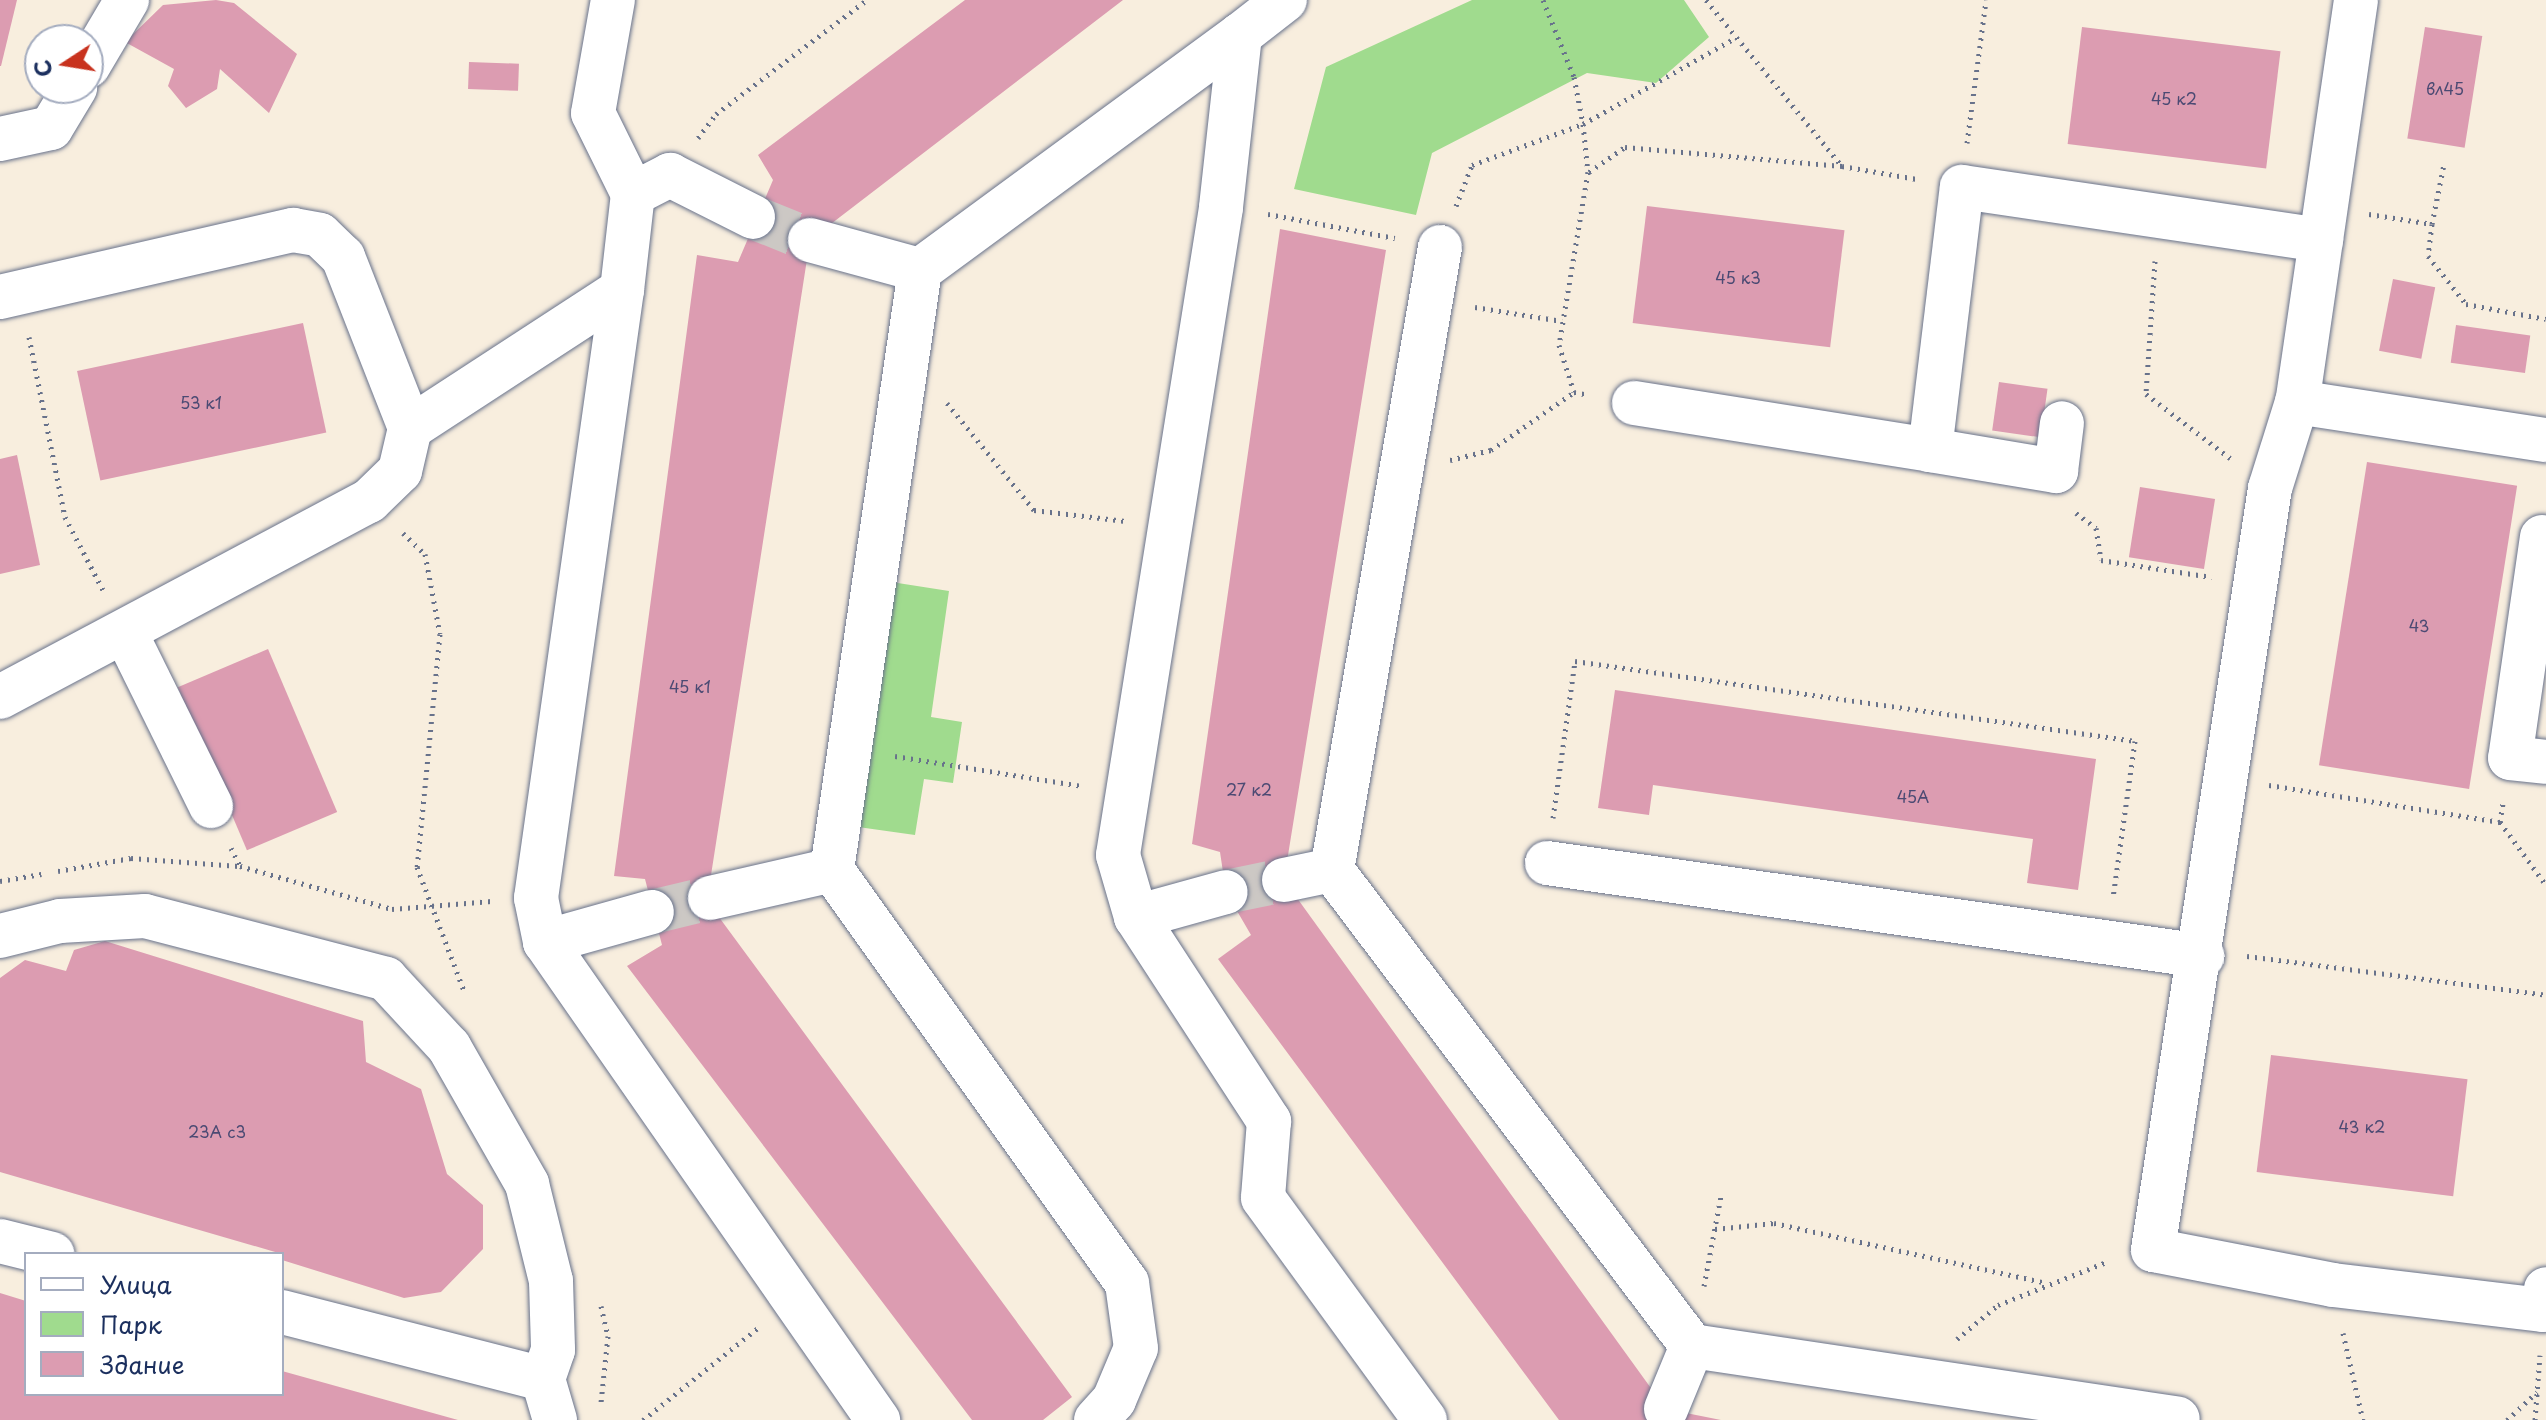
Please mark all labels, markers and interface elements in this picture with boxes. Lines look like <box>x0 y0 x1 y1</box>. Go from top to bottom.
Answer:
north arrow <box>24 24 104 104</box>
text: С <box>24 57 60 80</box>
house number: вл45 <box>2426 78 2464 98</box>
house number: 45 к2 <box>2151 88 2197 108</box>
house number: 45 к3 <box>1715 267 1761 287</box>
house number: 53 к1 <box>180 392 222 412</box>
house number: 43 <box>2409 615 2429 635</box>
house number: 45 к1 <box>669 676 711 696</box>
house number: 27 к2 <box>1226 779 1272 799</box>
house number: 45А <box>1897 786 1929 806</box>
house number: 43 к2 <box>2339 1116 2385 1136</box>
house number: 23А с3 <box>188 1121 246 1141</box>
legend <box>24 1252 284 1396</box>
text: Улица <box>100 1266 172 1302</box>
text: Парк <box>100 1306 162 1342</box>
text: Здание <box>100 1346 185 1382</box>

